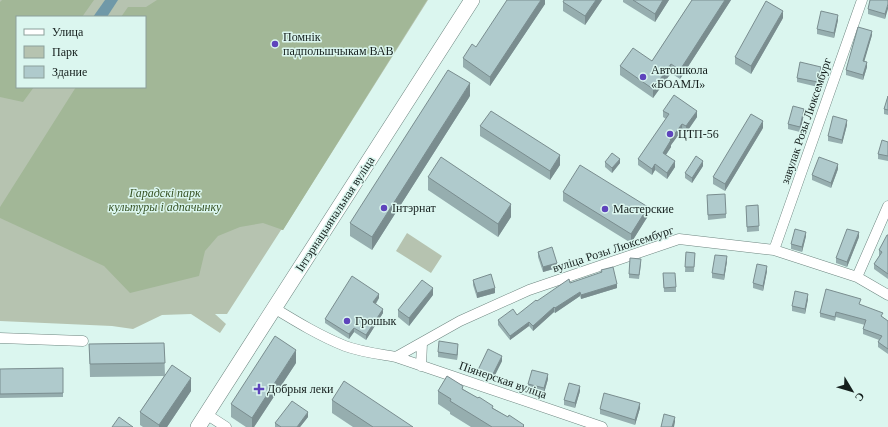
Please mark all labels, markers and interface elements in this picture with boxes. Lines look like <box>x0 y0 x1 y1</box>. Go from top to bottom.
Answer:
legend <box>16 16 146 88</box>
text: Улица <box>52 25 84 39</box>
place label: Помнік падпольшчыкам ВАВ <box>283 30 393 58</box>
marker: Помнік падпольшчыкам ВАВ <box>270 39 280 49</box>
text: Парк <box>52 45 78 59</box>
street label: завулак Розы Люксембург <box>778 56 834 186</box>
place label: Автошкола «БОАМЛ» <box>651 63 708 91</box>
text: Здание <box>52 65 87 79</box>
marker: Автошкола «БОАМЛ» <box>638 72 648 82</box>
place label: ЦТП-56 <box>678 127 719 141</box>
marker: ЦТП-56 <box>665 129 675 139</box>
street label: Інтэрнацыянальная вуліца <box>293 153 378 274</box>
park label: Гарадскі парк культуры і адпачынку <box>109 186 222 214</box>
place label: Інтэрнат <box>392 201 437 215</box>
place label: Мастерские <box>613 202 674 216</box>
marker: Інтэрнат <box>379 203 389 213</box>
marker: Мастерские <box>600 204 610 214</box>
street label: вуліца Розы Люксембург <box>551 223 675 275</box>
place label: Грошык <box>355 314 396 328</box>
marker: Грошык <box>342 316 352 326</box>
street label: Піянерская вуліца <box>457 358 549 402</box>
north arrow <box>832 371 872 411</box>
place label: Добрыя леки <box>267 382 334 396</box>
marker: Добрыя леки <box>254 384 264 394</box>
text: С <box>853 390 867 404</box>

